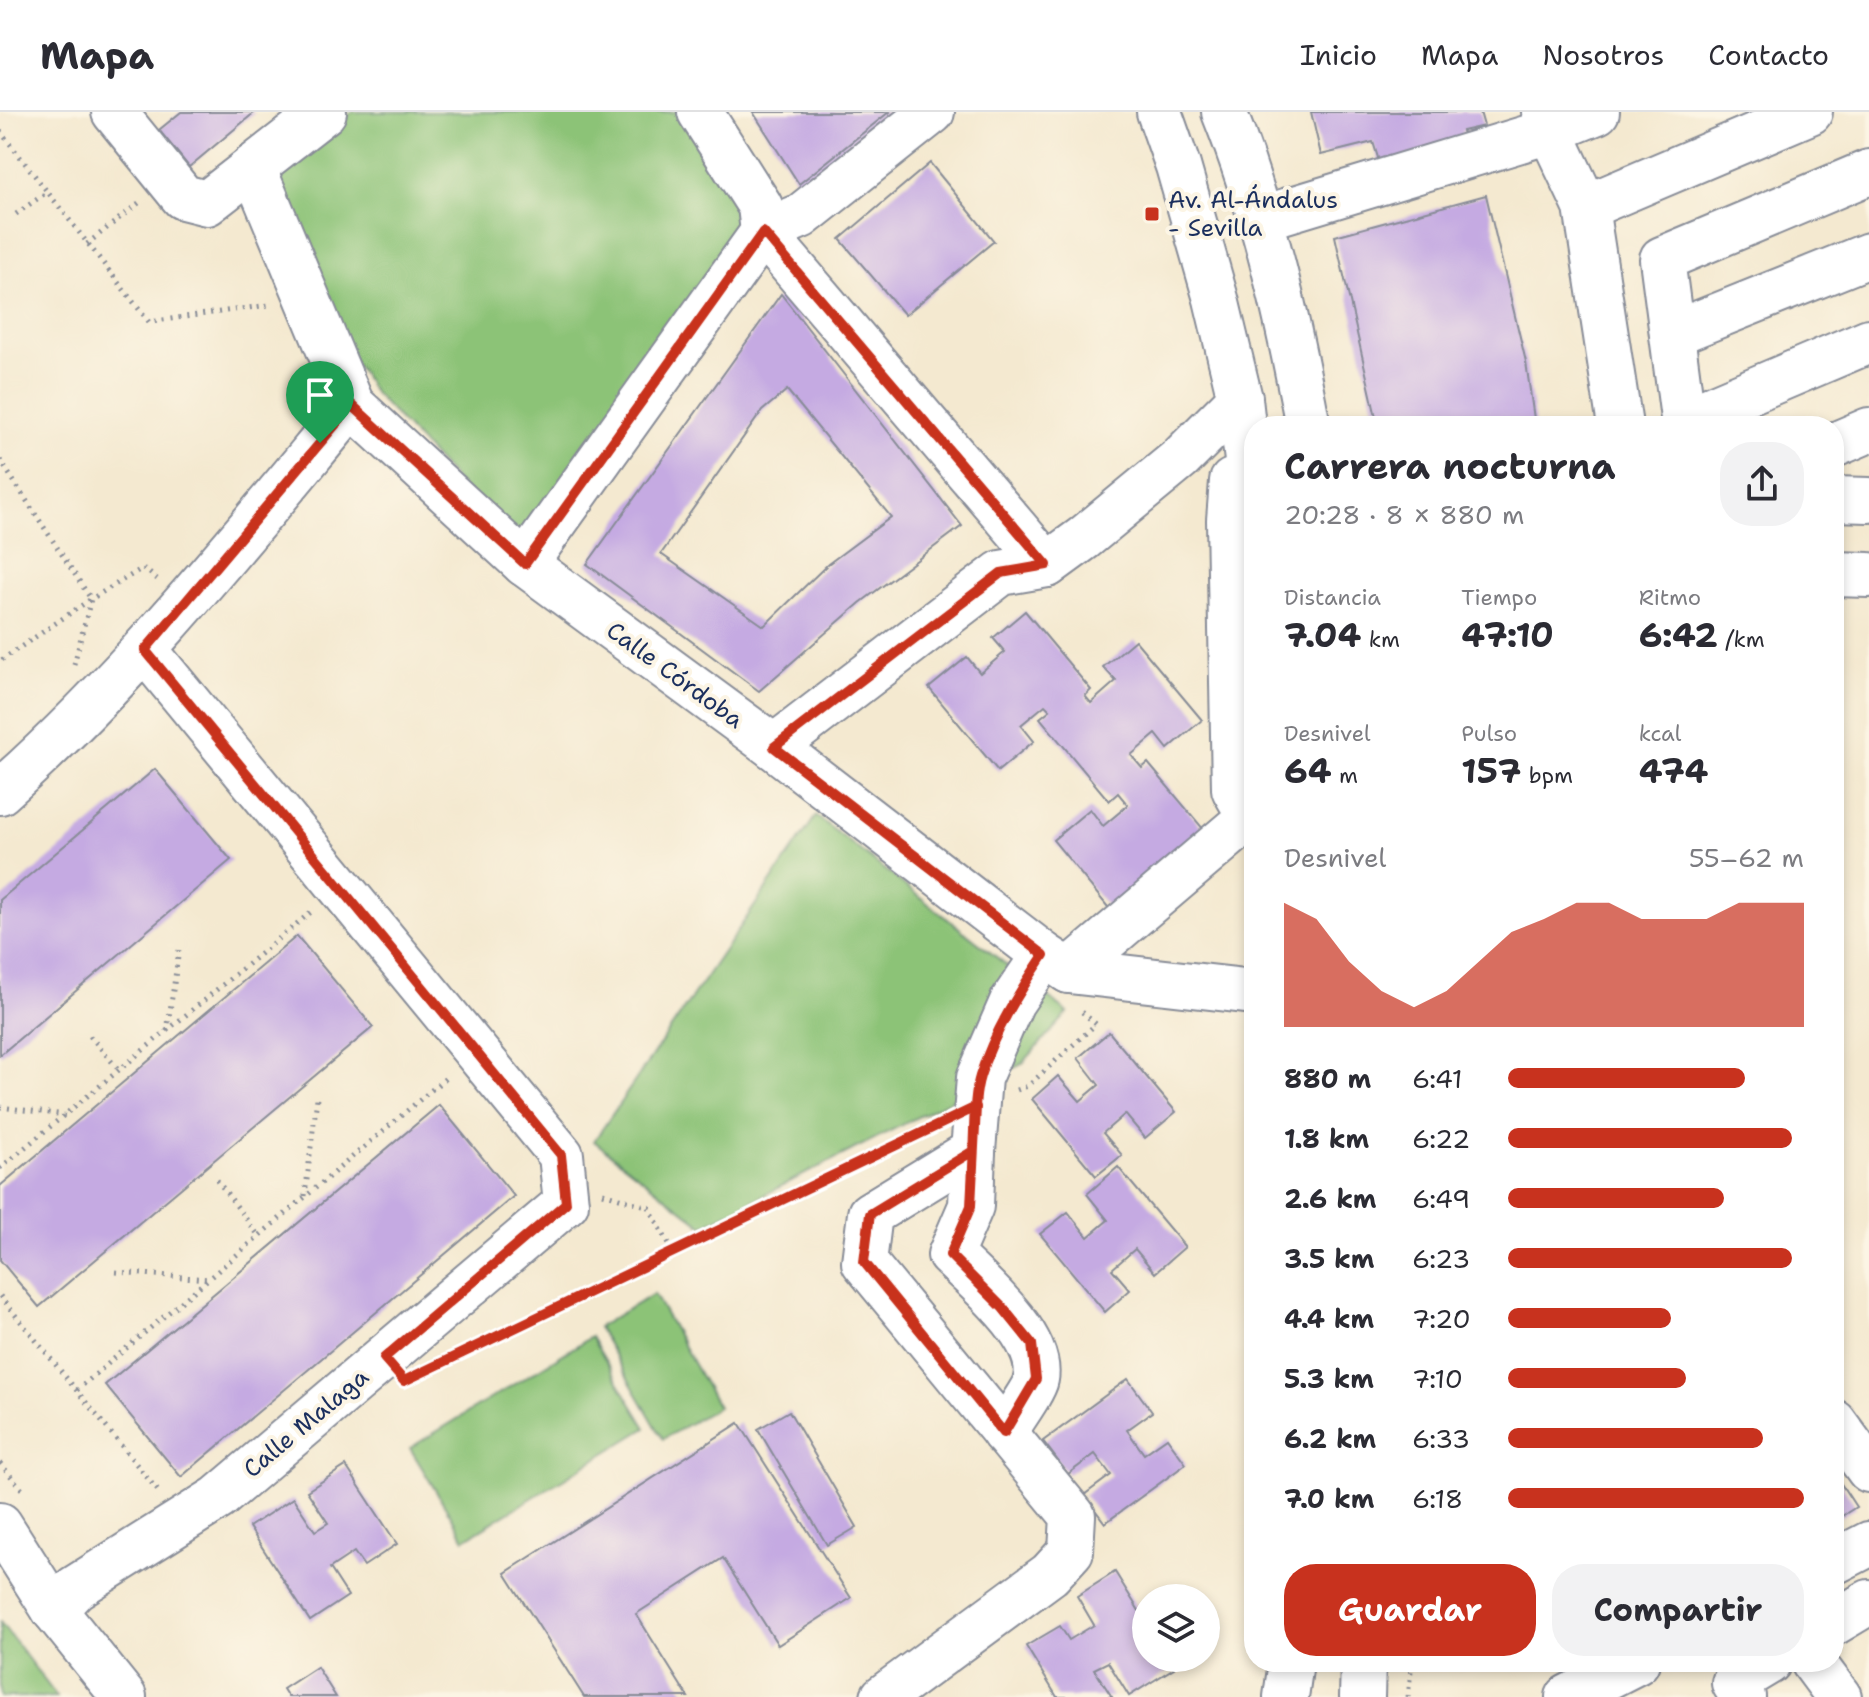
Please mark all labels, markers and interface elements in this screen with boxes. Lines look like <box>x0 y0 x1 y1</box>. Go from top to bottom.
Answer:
text: Mapa <box>40 30 154 81</box>
text: Inicio <box>1300 36 1377 74</box>
text: Mapa <box>1421 36 1498 74</box>
text: Nosotros <box>1542 36 1664 74</box>
text: Contacto <box>1708 36 1829 74</box>
place label: Av. Al-Ándalus - Sevilla <box>1168 184 1338 244</box>
marker: Av. Al-Ándalus - Sevilla <box>1143 205 1161 223</box>
pin <box>286 361 354 443</box>
icon: arrive <box>298 373 342 417</box>
text: Carrera nocturna <box>1284 442 1616 491</box>
button: share <box>1720 442 1804 526</box>
text: 20:28 · 8 × 880 m <box>1284 497 1524 532</box>
text: Distancia <box>1284 583 1381 612</box>
text: Tiempo <box>1461 583 1537 612</box>
text: Ritmo <box>1639 583 1701 612</box>
text: 7.04 <box>1284 612 1361 658</box>
text: 47:10 <box>1461 612 1554 658</box>
text: 6:42 <box>1639 612 1718 658</box>
street label: Calle Córdoba <box>600 614 750 736</box>
text: km <box>1361 625 1400 654</box>
text: /km <box>1718 625 1765 654</box>
text: Desnivel <box>1284 719 1371 748</box>
text: Pulso <box>1461 719 1517 748</box>
text: kcal <box>1639 719 1681 748</box>
text: 64 <box>1284 748 1331 794</box>
text: 157 <box>1461 748 1521 794</box>
text: 474 <box>1639 748 1708 794</box>
text: m <box>1331 761 1358 790</box>
text: bpm <box>1521 761 1573 790</box>
text: Desnivel <box>1284 840 1386 875</box>
text: 55–62 m <box>1689 840 1804 875</box>
text: 880 m <box>1284 1061 1371 1096</box>
text: 6:41 <box>1412 1061 1463 1096</box>
text: 1.8 km <box>1284 1121 1369 1156</box>
text: 6:22 <box>1412 1121 1470 1156</box>
text: 2.6 km <box>1284 1181 1377 1216</box>
text: 6:49 <box>1412 1181 1470 1216</box>
text: 3.5 km <box>1284 1241 1375 1276</box>
text: 6:23 <box>1412 1241 1470 1276</box>
text: 4.4 km <box>1284 1301 1374 1336</box>
text: 7:20 <box>1412 1301 1471 1336</box>
street label: Calle Malaga <box>237 1361 375 1485</box>
text: 5.3 km <box>1284 1361 1374 1396</box>
text: 7:10 <box>1412 1361 1463 1396</box>
text: 6.2 km <box>1284 1421 1376 1456</box>
text: 6:33 <box>1412 1421 1470 1456</box>
text: 7.0 km <box>1284 1481 1374 1516</box>
text: 6:18 <box>1412 1481 1463 1516</box>
button: Guardar <box>1284 1564 1536 1656</box>
button: Compartir <box>1552 1564 1804 1656</box>
map controls <box>1132 1584 1220 1672</box>
button: layers <box>1132 1584 1220 1672</box>

